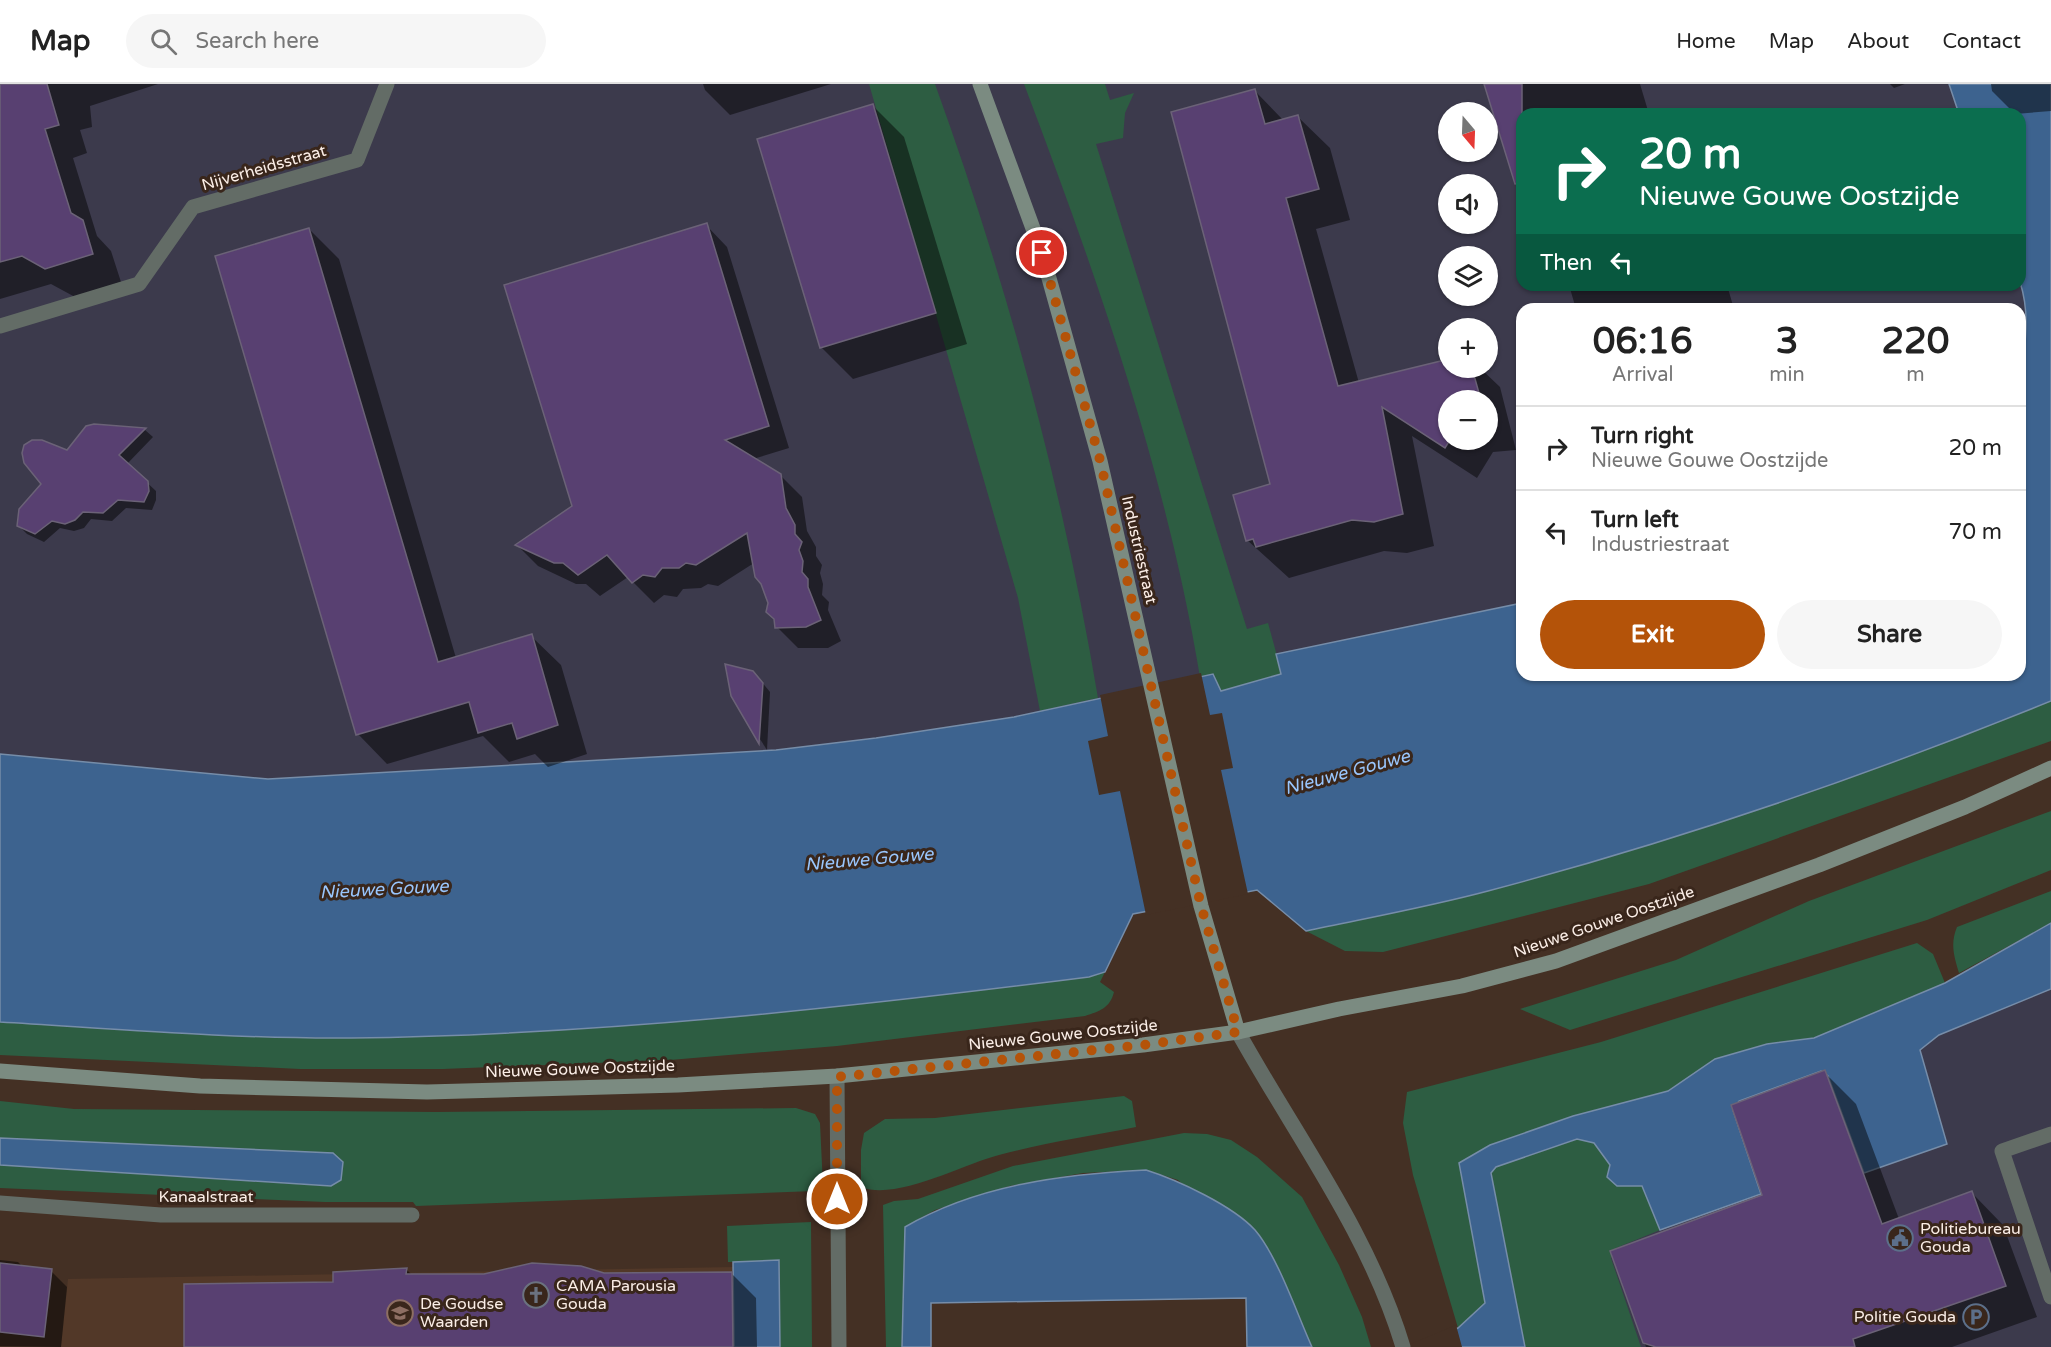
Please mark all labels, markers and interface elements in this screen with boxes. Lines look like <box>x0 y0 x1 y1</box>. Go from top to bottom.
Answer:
search box <box>126 14 546 68</box>
text: Map <box>30 24 90 58</box>
icon: search <box>147 25 180 58</box>
text: Search here <box>195 28 319 54</box>
text: Home <box>1676 29 1736 54</box>
text: Map <box>1769 29 1814 54</box>
text: About <box>1847 29 1909 54</box>
text: Contact <box>1942 29 2021 54</box>
north arrow <box>1438 102 1498 162</box>
map controls <box>1438 102 1498 450</box>
text: 20 m <box>1639 129 1741 180</box>
icon: right <box>1540 132 1618 210</box>
street label: Nijverheidsstraat <box>199 141 329 195</box>
button: sound <box>1438 174 1498 234</box>
text: Nieuwe Gouwe Oostzijde <box>1639 180 1960 213</box>
pin <box>1016 227 1067 278</box>
icon: arrive <box>1025 236 1058 269</box>
button: layers <box>1438 246 1498 306</box>
icon: left <box>1605 246 1638 279</box>
text: Then <box>1540 250 1593 276</box>
button: + <box>1438 318 1498 378</box>
text: 06:16 <box>1593 320 1693 363</box>
text: 3 <box>1776 320 1798 363</box>
text: 220 <box>1881 320 1949 363</box>
text: Arrival <box>1612 363 1674 387</box>
text: min <box>1769 363 1805 387</box>
text: m <box>1906 363 1925 387</box>
button: − <box>1438 390 1498 450</box>
text: Turn right <box>1591 423 1693 449</box>
icon: right <box>1540 432 1573 465</box>
text: 20 m <box>1948 435 2002 461</box>
text: Nieuwe Gouwe Oostzijde <box>1591 449 1828 473</box>
street label: Industriestraat <box>1117 494 1161 606</box>
text: Turn left <box>1591 507 1679 533</box>
icon: left <box>1540 516 1573 549</box>
text: 70 m <box>1948 519 2002 545</box>
text: Industriestraat <box>1591 533 1729 557</box>
button: Exit <box>1540 600 1765 669</box>
button: Share <box>1777 600 2002 669</box>
water label: Nieuwe Gouwe <box>1282 745 1413 799</box>
water label: Nieuwe Gouwe <box>804 842 935 876</box>
water label: Nieuwe Gouwe <box>319 875 450 903</box>
street label: Nieuwe Gouwe Oostzijde <box>1511 882 1697 962</box>
street label: Nieuwe Gouwe Oostzijde <box>968 1015 1158 1055</box>
street label: Nieuwe Gouwe Oostzijde <box>485 1056 675 1082</box>
position arrow <box>805 1167 869 1231</box>
street label: Kanaalstraat <box>158 1187 254 1207</box>
place label: Politiebureau Gouda <box>1920 1219 2021 1257</box>
public building icon: Politiebureau Gouda <box>1885 1223 1915 1253</box>
place label: CAMA Parousia Gouda <box>556 1276 676 1314</box>
church icon: CAMA Parousia Gouda <box>521 1280 551 1310</box>
place label: De Goudse Waarden <box>420 1294 503 1332</box>
school or university icon: De Goudse Waarden <box>385 1298 415 1328</box>
parking icon: Politie Gouda <box>1961 1302 1991 1332</box>
place label: Politie Gouda <box>1854 1307 1956 1327</box>

